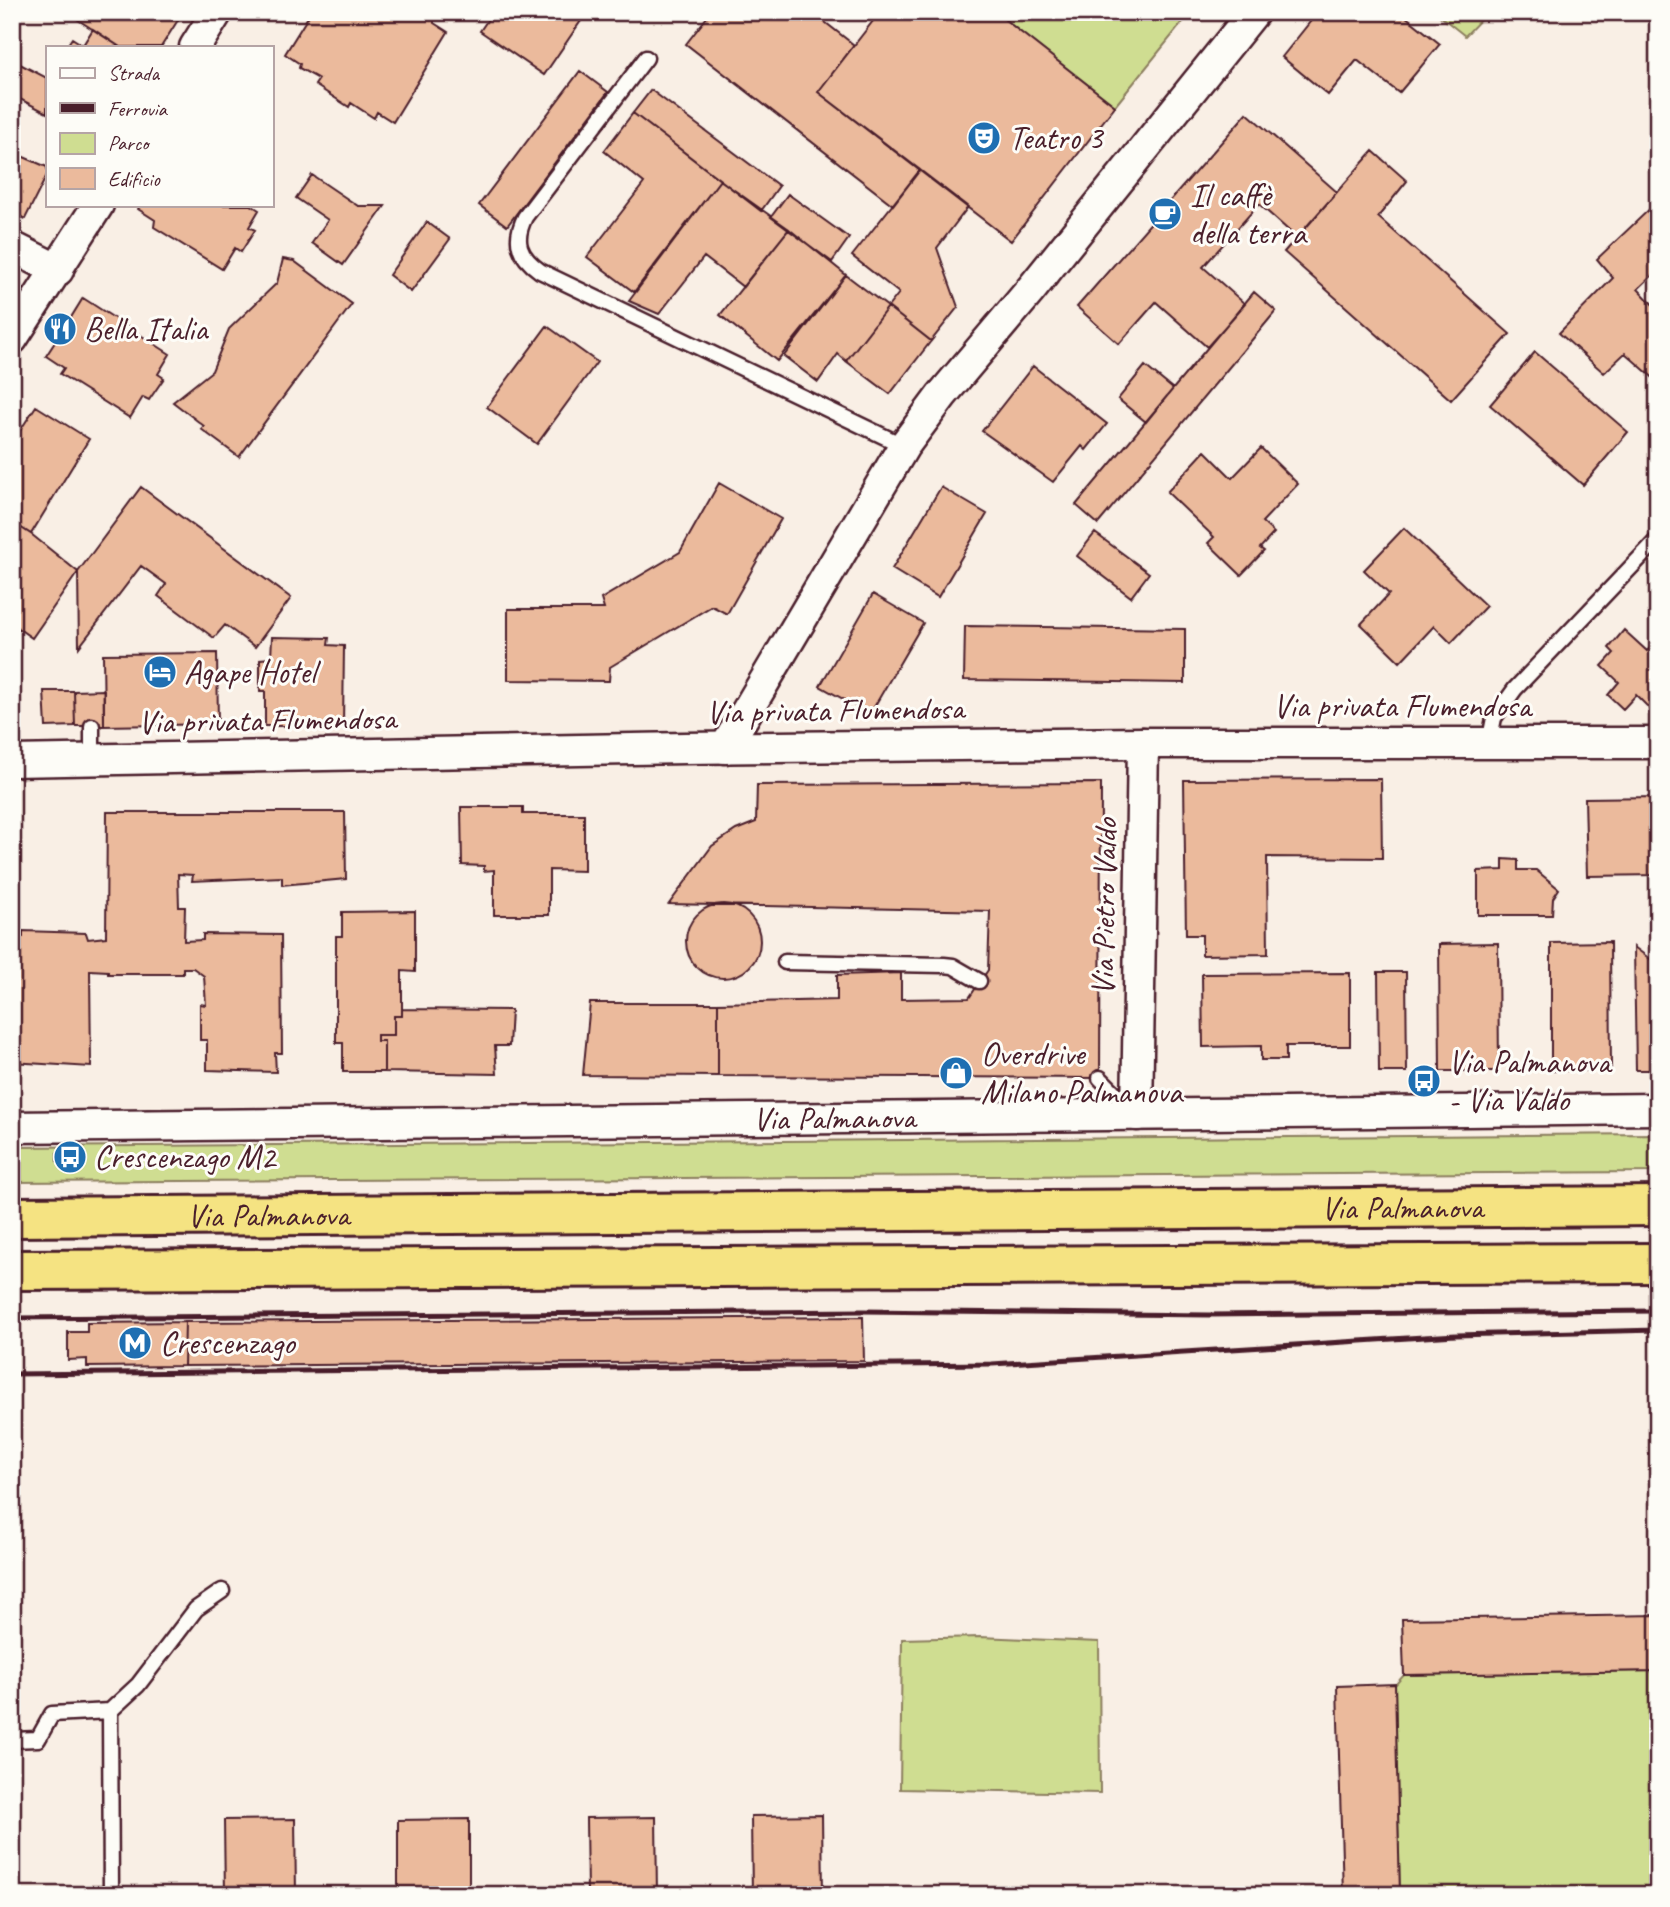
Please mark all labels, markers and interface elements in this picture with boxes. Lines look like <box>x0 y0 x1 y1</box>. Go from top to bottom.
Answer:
legend <box>46 46 273 206</box>
text: Strada <box>108 60 161 86</box>
text: Ferrovia <box>108 96 168 122</box>
place label: Teatro 3 <box>1009 117 1105 159</box>
theatre icon: Teatro 3 <box>965 119 1003 157</box>
text: Parco <box>108 130 151 156</box>
text: Edificio <box>108 166 161 192</box>
place label: Il caffè della terra <box>1190 174 1308 254</box>
cafe icon: Il caffè della terra <box>1146 195 1184 233</box>
place label: Bella Italia <box>84 308 209 350</box>
restaurant icon: Bella Italia <box>41 310 79 348</box>
place label: Agape Hotel <box>184 651 321 693</box>
hotel icon: Agape Hotel <box>141 653 179 691</box>
street label: Via privata Flumendosa <box>1273 685 1533 727</box>
street label: Via privata Flumendosa <box>706 687 967 733</box>
street label: Via privata Flumendosa <box>138 697 399 743</box>
street label: Via Pietro Valdo <box>1081 816 1127 996</box>
place label: Overdrive Milano Palmanova <box>981 1033 1185 1113</box>
place label: Via Palmanova - Via Valdo <box>1448 1041 1613 1121</box>
shop icon: Overdrive Milano Palmanova <box>937 1054 975 1092</box>
bus stop icon: Via Palmanova - Via Valdo <box>1405 1062 1443 1100</box>
street label: Via Palmanova <box>753 1096 918 1140</box>
place label: Crescenzago M2 <box>94 1136 278 1178</box>
bus stop icon: Crescenzago M2 <box>51 1138 89 1176</box>
street label: Via Palmanova <box>1321 1186 1486 1229</box>
street label: Via Palmanova <box>187 1194 352 1237</box>
place label: Crescenzago <box>160 1322 297 1364</box>
metro station icon: Crescenzago <box>116 1324 154 1362</box>

